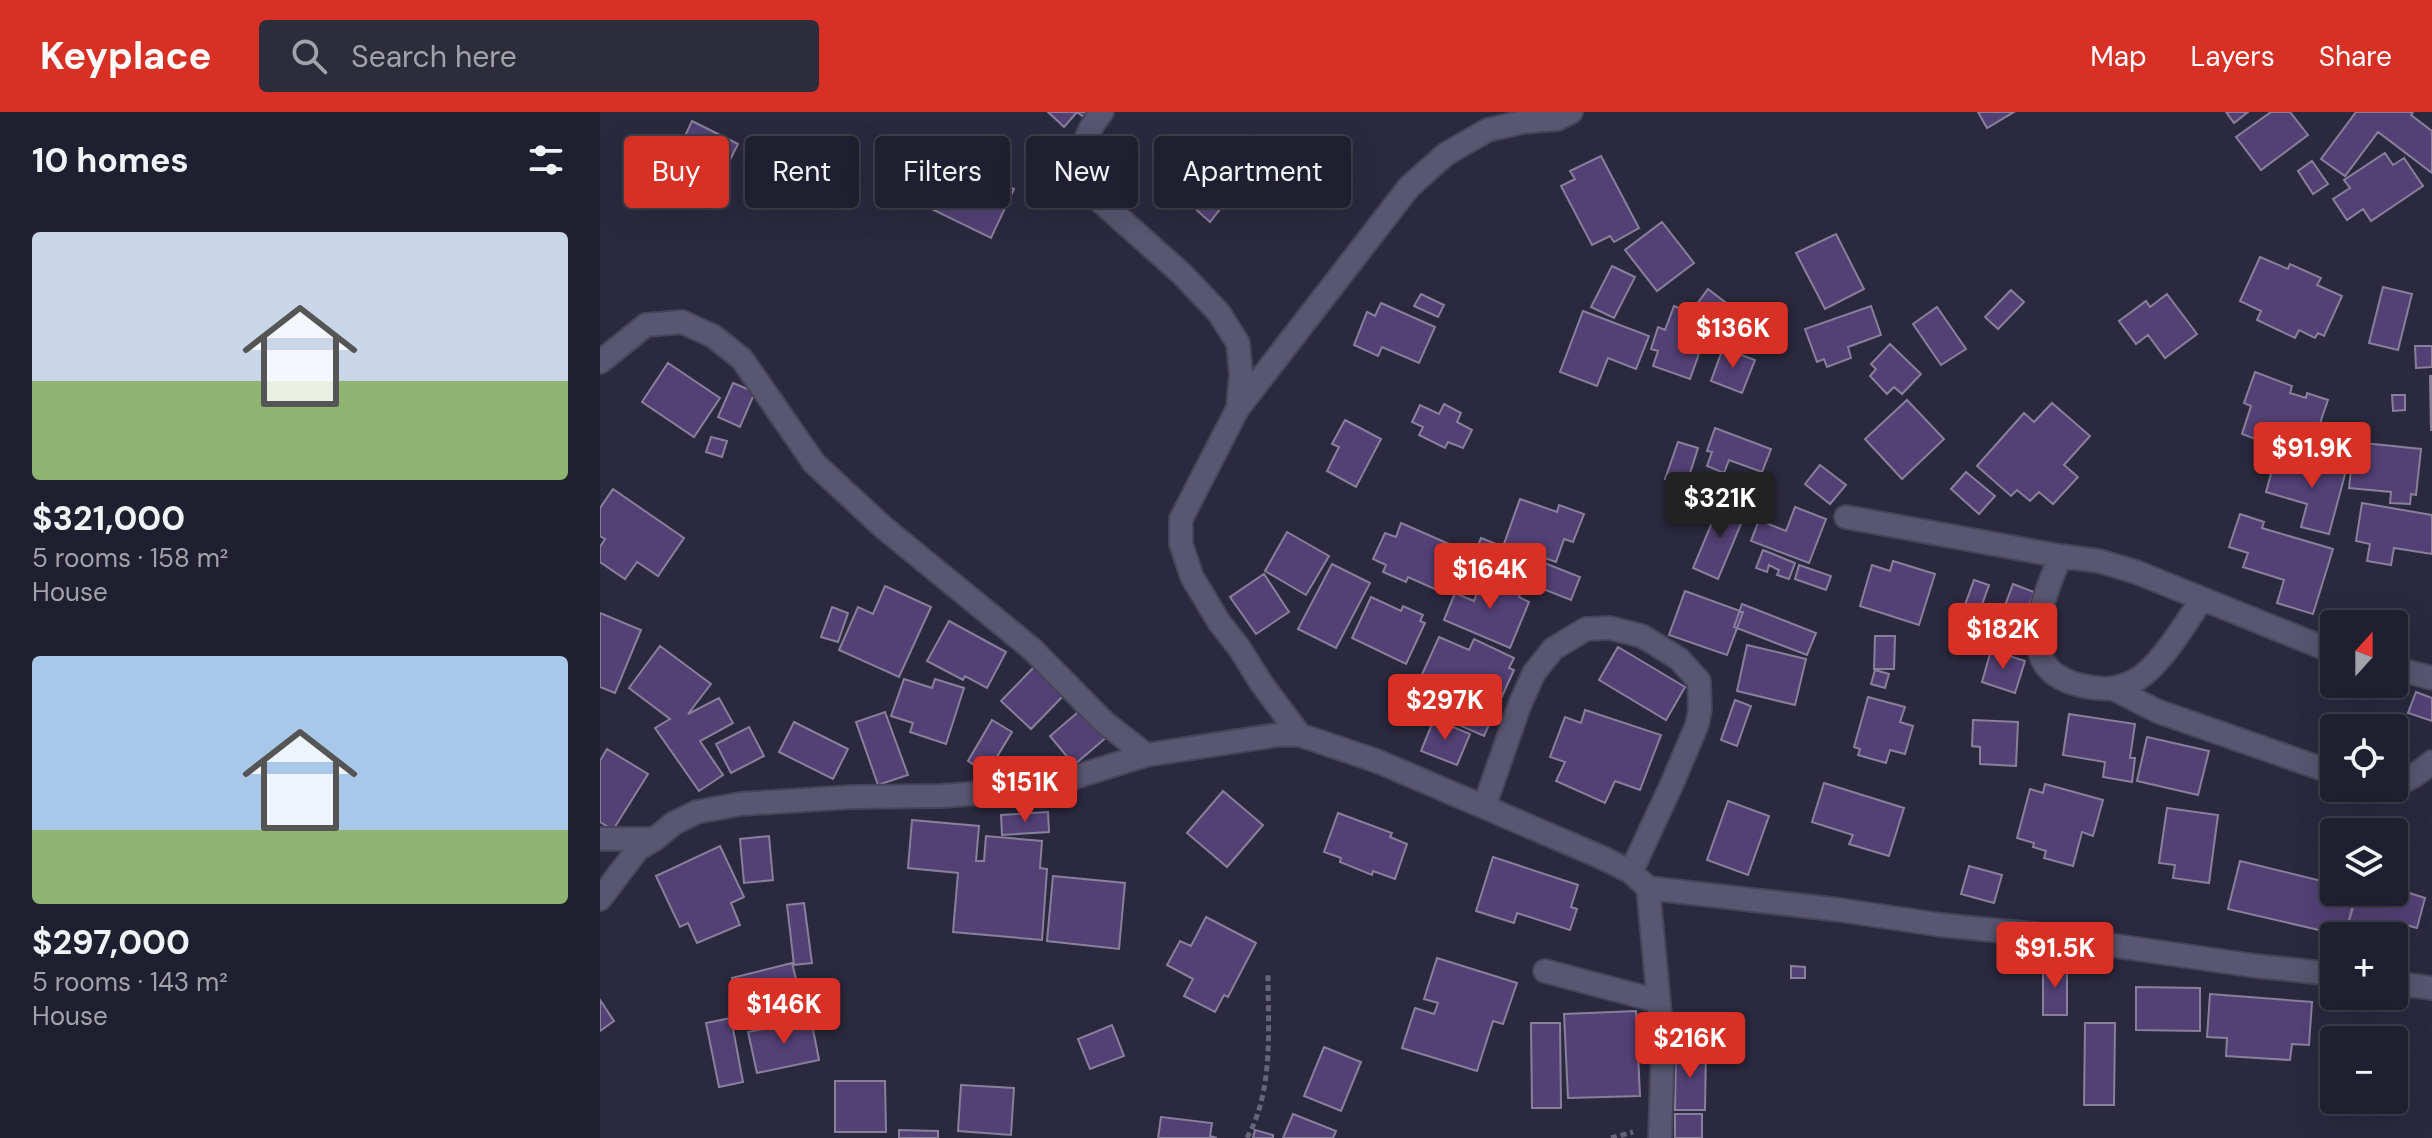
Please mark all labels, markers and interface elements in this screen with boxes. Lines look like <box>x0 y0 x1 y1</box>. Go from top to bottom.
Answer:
search box <box>259 20 819 92</box>
text: Keyplace <box>40 31 211 81</box>
icon: search <box>287 34 331 78</box>
text: Search here <box>351 37 517 76</box>
text: Map <box>2090 38 2147 75</box>
text: Layers <box>2191 38 2275 75</box>
text: Share <box>2319 38 2392 75</box>
chip: Buy <box>624 136 729 208</box>
chip: Rent <box>745 136 859 208</box>
chip: Filters <box>875 136 1010 208</box>
chip: New <box>1026 136 1138 208</box>
chip: Apartment <box>1154 136 1351 208</box>
text: 10 homes <box>32 138 189 183</box>
icon: filters <box>524 138 568 182</box>
icon: home <box>228 284 372 428</box>
pin: $136K <box>1677 302 1789 370</box>
text: $136K <box>1696 311 1770 345</box>
pin: $91.9K <box>2247 422 2377 490</box>
text: $91.9K <box>2272 431 2352 465</box>
pin: $321K <box>1664 472 1776 540</box>
text: $321K <box>1684 481 1756 515</box>
text: $321,000 <box>32 496 185 541</box>
text: 5 rooms · 158 m² <box>32 541 228 575</box>
pin: $164K <box>1434 543 1546 611</box>
text: $164K <box>1452 552 1528 586</box>
text: House <box>32 575 108 609</box>
pin: $182K <box>1947 603 2059 671</box>
north arrow <box>2320 610 2408 698</box>
map controls <box>2320 610 2408 1114</box>
text: $182K <box>1966 612 2040 646</box>
pin: $297K <box>1389 674 1501 742</box>
text: $297K <box>1406 683 1484 717</box>
icon: home <box>228 708 372 852</box>
button: locate <box>2320 714 2408 802</box>
pin: $151K <box>969 756 1081 824</box>
text: $151K <box>991 765 1059 799</box>
button: layers <box>2320 818 2408 906</box>
text: $297,000 <box>32 920 190 965</box>
pin: $91.5K <box>1990 922 2120 990</box>
button: + <box>2320 922 2408 1010</box>
text: $91.5K <box>2014 931 2096 965</box>
text: 5 rooms · 143 m² <box>32 965 228 999</box>
pin: $146K <box>728 978 840 1046</box>
text: $146K <box>746 987 822 1021</box>
text: House <box>32 999 108 1033</box>
pin: $216K <box>1634 1012 1746 1080</box>
text: $216K <box>1653 1021 1727 1055</box>
button: − <box>2320 1026 2408 1114</box>

